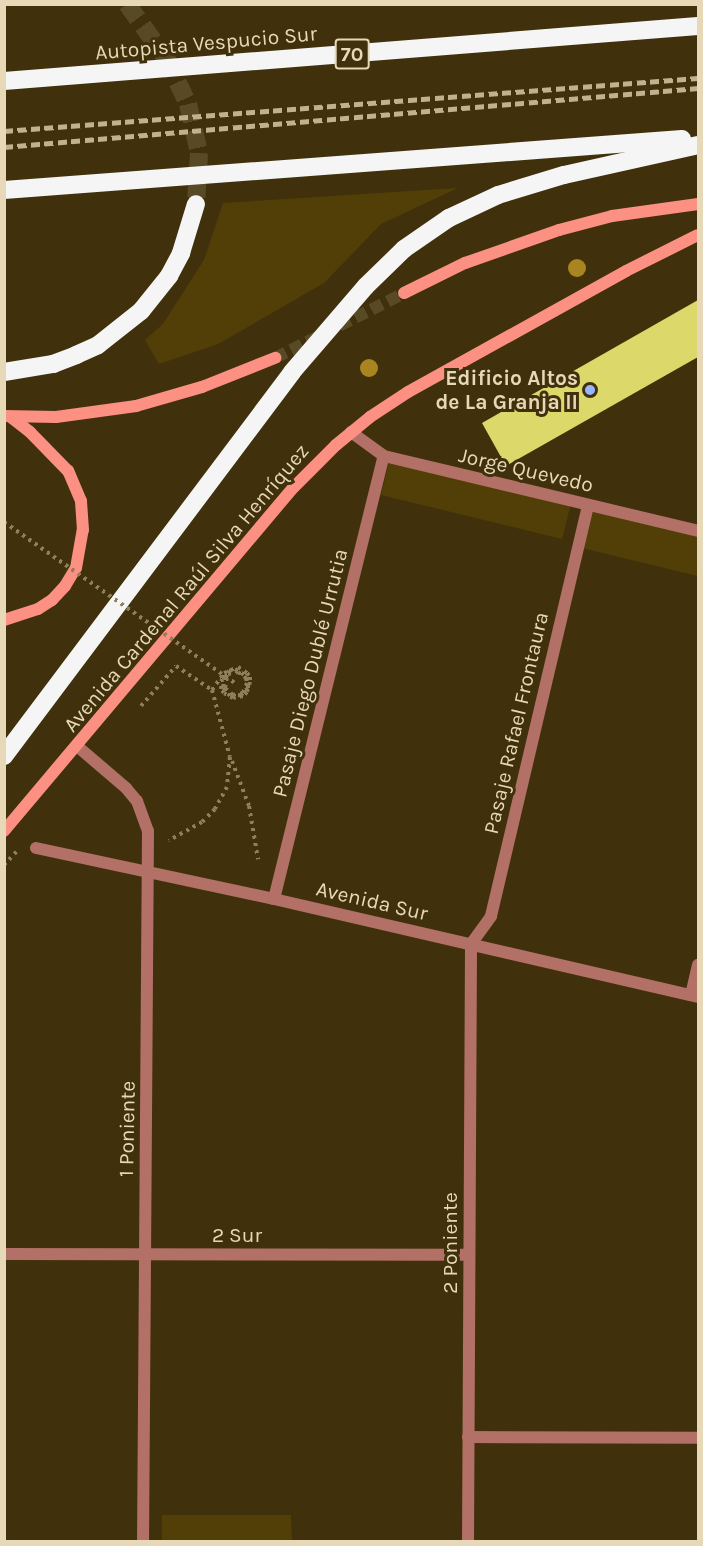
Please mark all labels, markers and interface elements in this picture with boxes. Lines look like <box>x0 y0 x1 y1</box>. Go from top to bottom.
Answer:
street label: Autopista Vespucio Sur <box>94 21 318 65</box>
road number: 70 <box>334 37 370 71</box>
place label: Edificio Altos de La Granja II <box>435 365 578 415</box>
marker: Edificio Altos de La Granja II <box>583 383 597 397</box>
street label: Avenida Cardenal Raúl Silva Henríquez <box>58 439 314 737</box>
street label: Jorge Quevedo <box>456 442 596 498</box>
street label: Pasaje Diego Dublé Urrutia <box>267 546 353 800</box>
street label: Pasaje Rafael Frontaura <box>478 610 554 836</box>
street label: Avenida Sur <box>314 876 430 926</box>
street label: 1 Poniente <box>114 1081 140 1177</box>
street label: 2 Poniente <box>437 1192 463 1294</box>
street label: 2 Sur <box>212 1222 262 1248</box>

